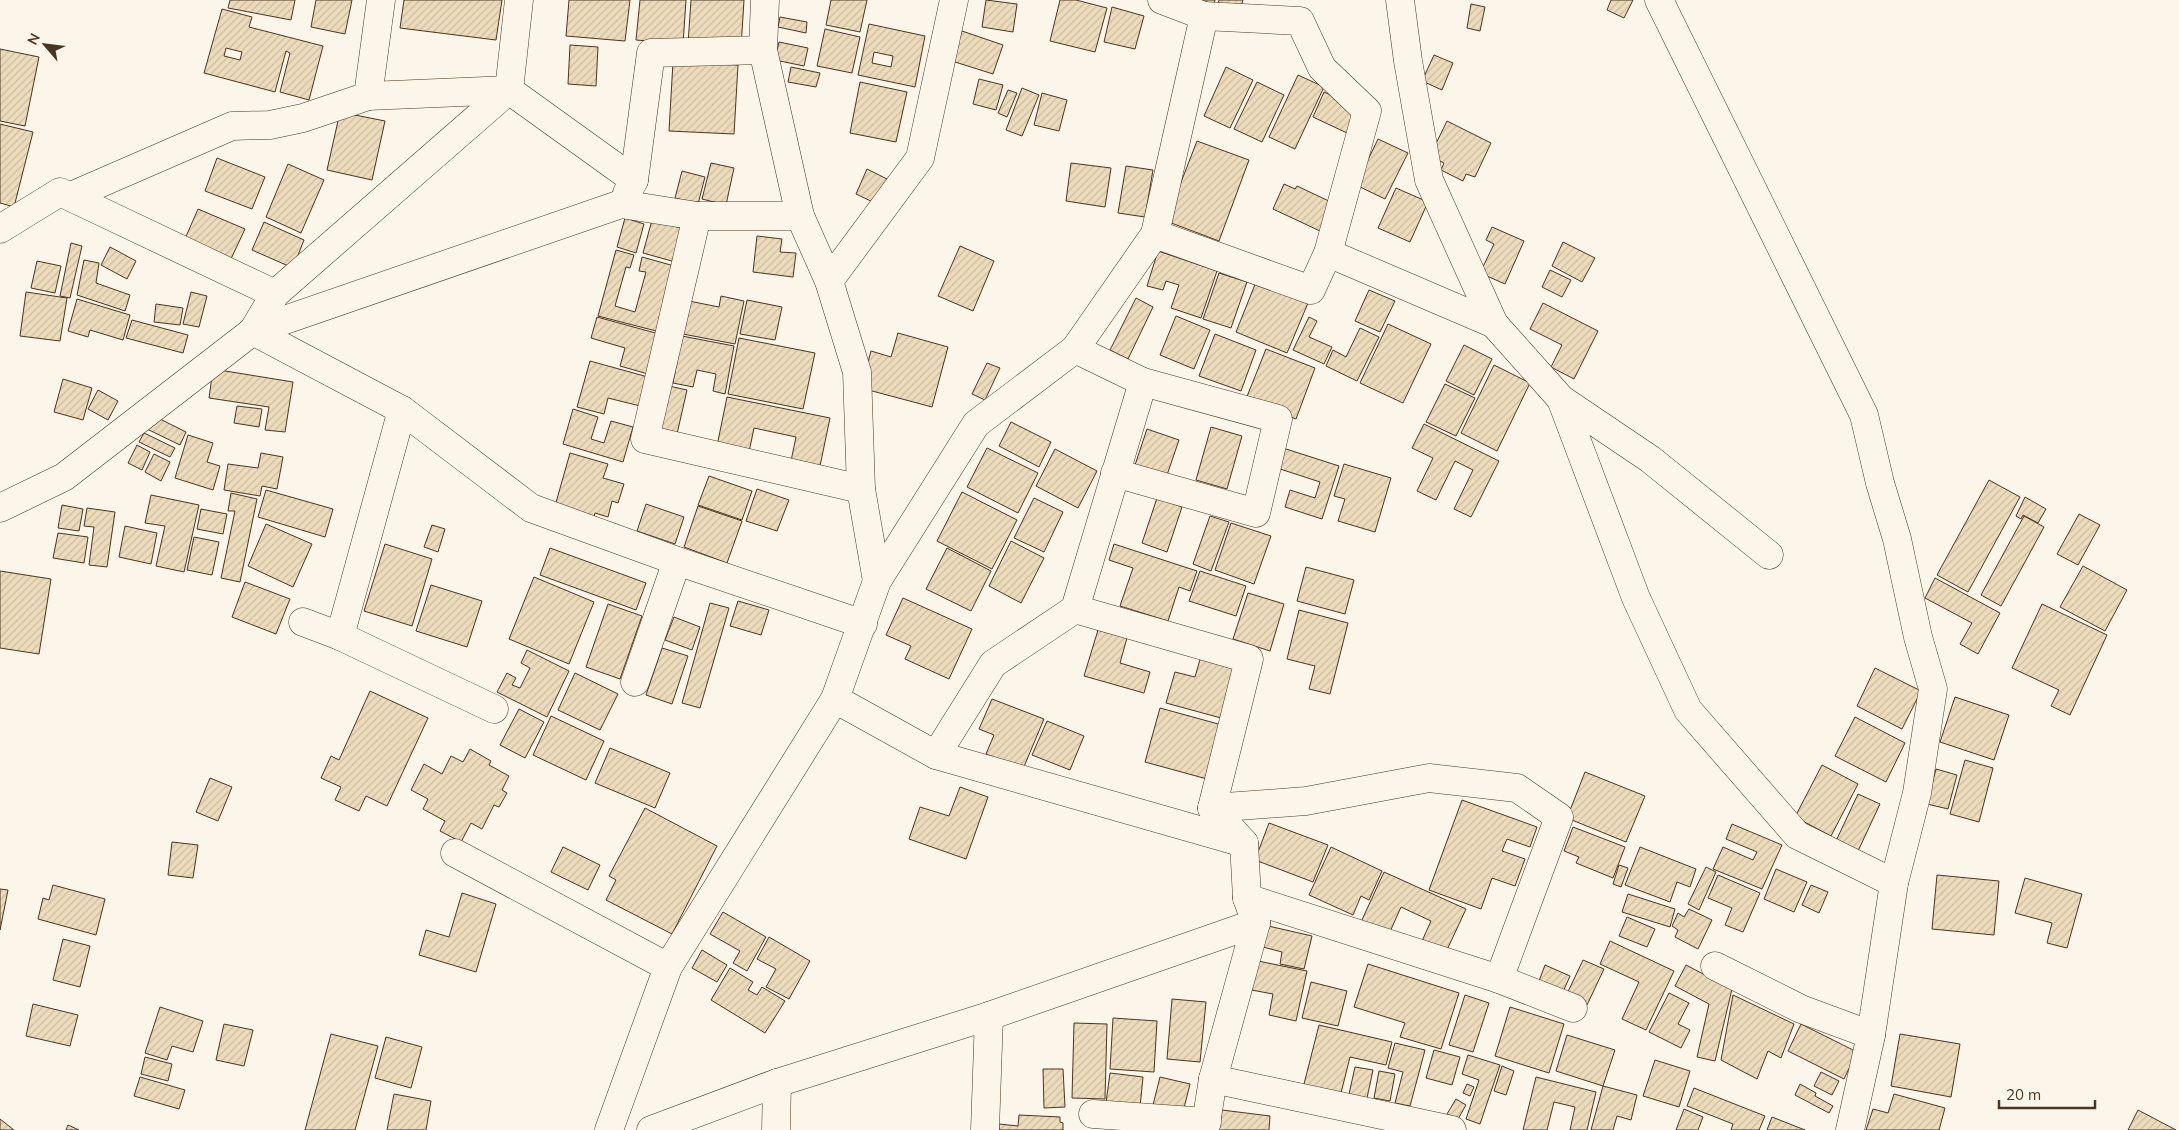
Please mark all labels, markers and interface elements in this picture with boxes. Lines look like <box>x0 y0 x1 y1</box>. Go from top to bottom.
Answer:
north arrow <box>20 20 70 70</box>
text: N <box>23 30 44 48</box>
scale bar <box>1999 1078 2095 1110</box>
text: 20 m <box>2006 1085 2041 1104</box>

